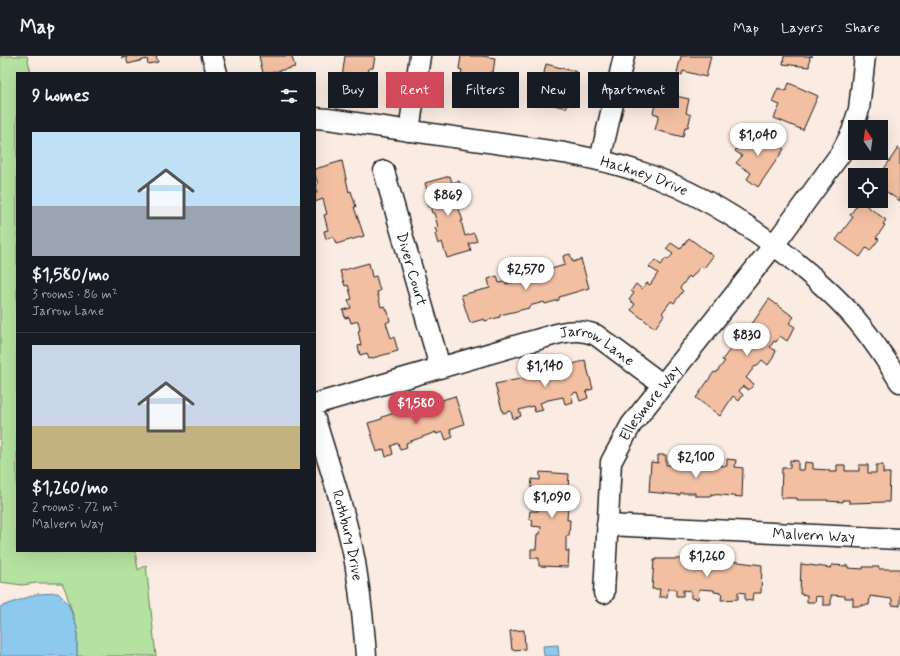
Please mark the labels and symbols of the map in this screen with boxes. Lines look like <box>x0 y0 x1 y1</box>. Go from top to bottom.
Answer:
north arrow <box>848 120 888 160</box>
pin: $1,040 <box>725 123 791 157</box>
street label: Hackney Drive <box>598 152 691 201</box>
pin: $869 <box>424 183 472 217</box>
street label: Diver Court <box>391 230 431 309</box>
pin: $2,570 <box>493 257 559 291</box>
street label: Jarrow Lane <box>558 322 638 371</box>
pin: $830 <box>723 323 771 357</box>
pin: $1,140 <box>512 354 578 388</box>
street label: Ellesmere Way <box>615 361 686 445</box>
pin: $1,580 <box>383 391 449 425</box>
pin: $2,100 <box>663 445 729 479</box>
pin: $1,090 <box>519 485 585 519</box>
street label: Rothbury Drive <box>326 488 367 582</box>
street label: Malvern Way <box>772 524 856 548</box>
pin: $1,260 <box>674 544 740 578</box>

